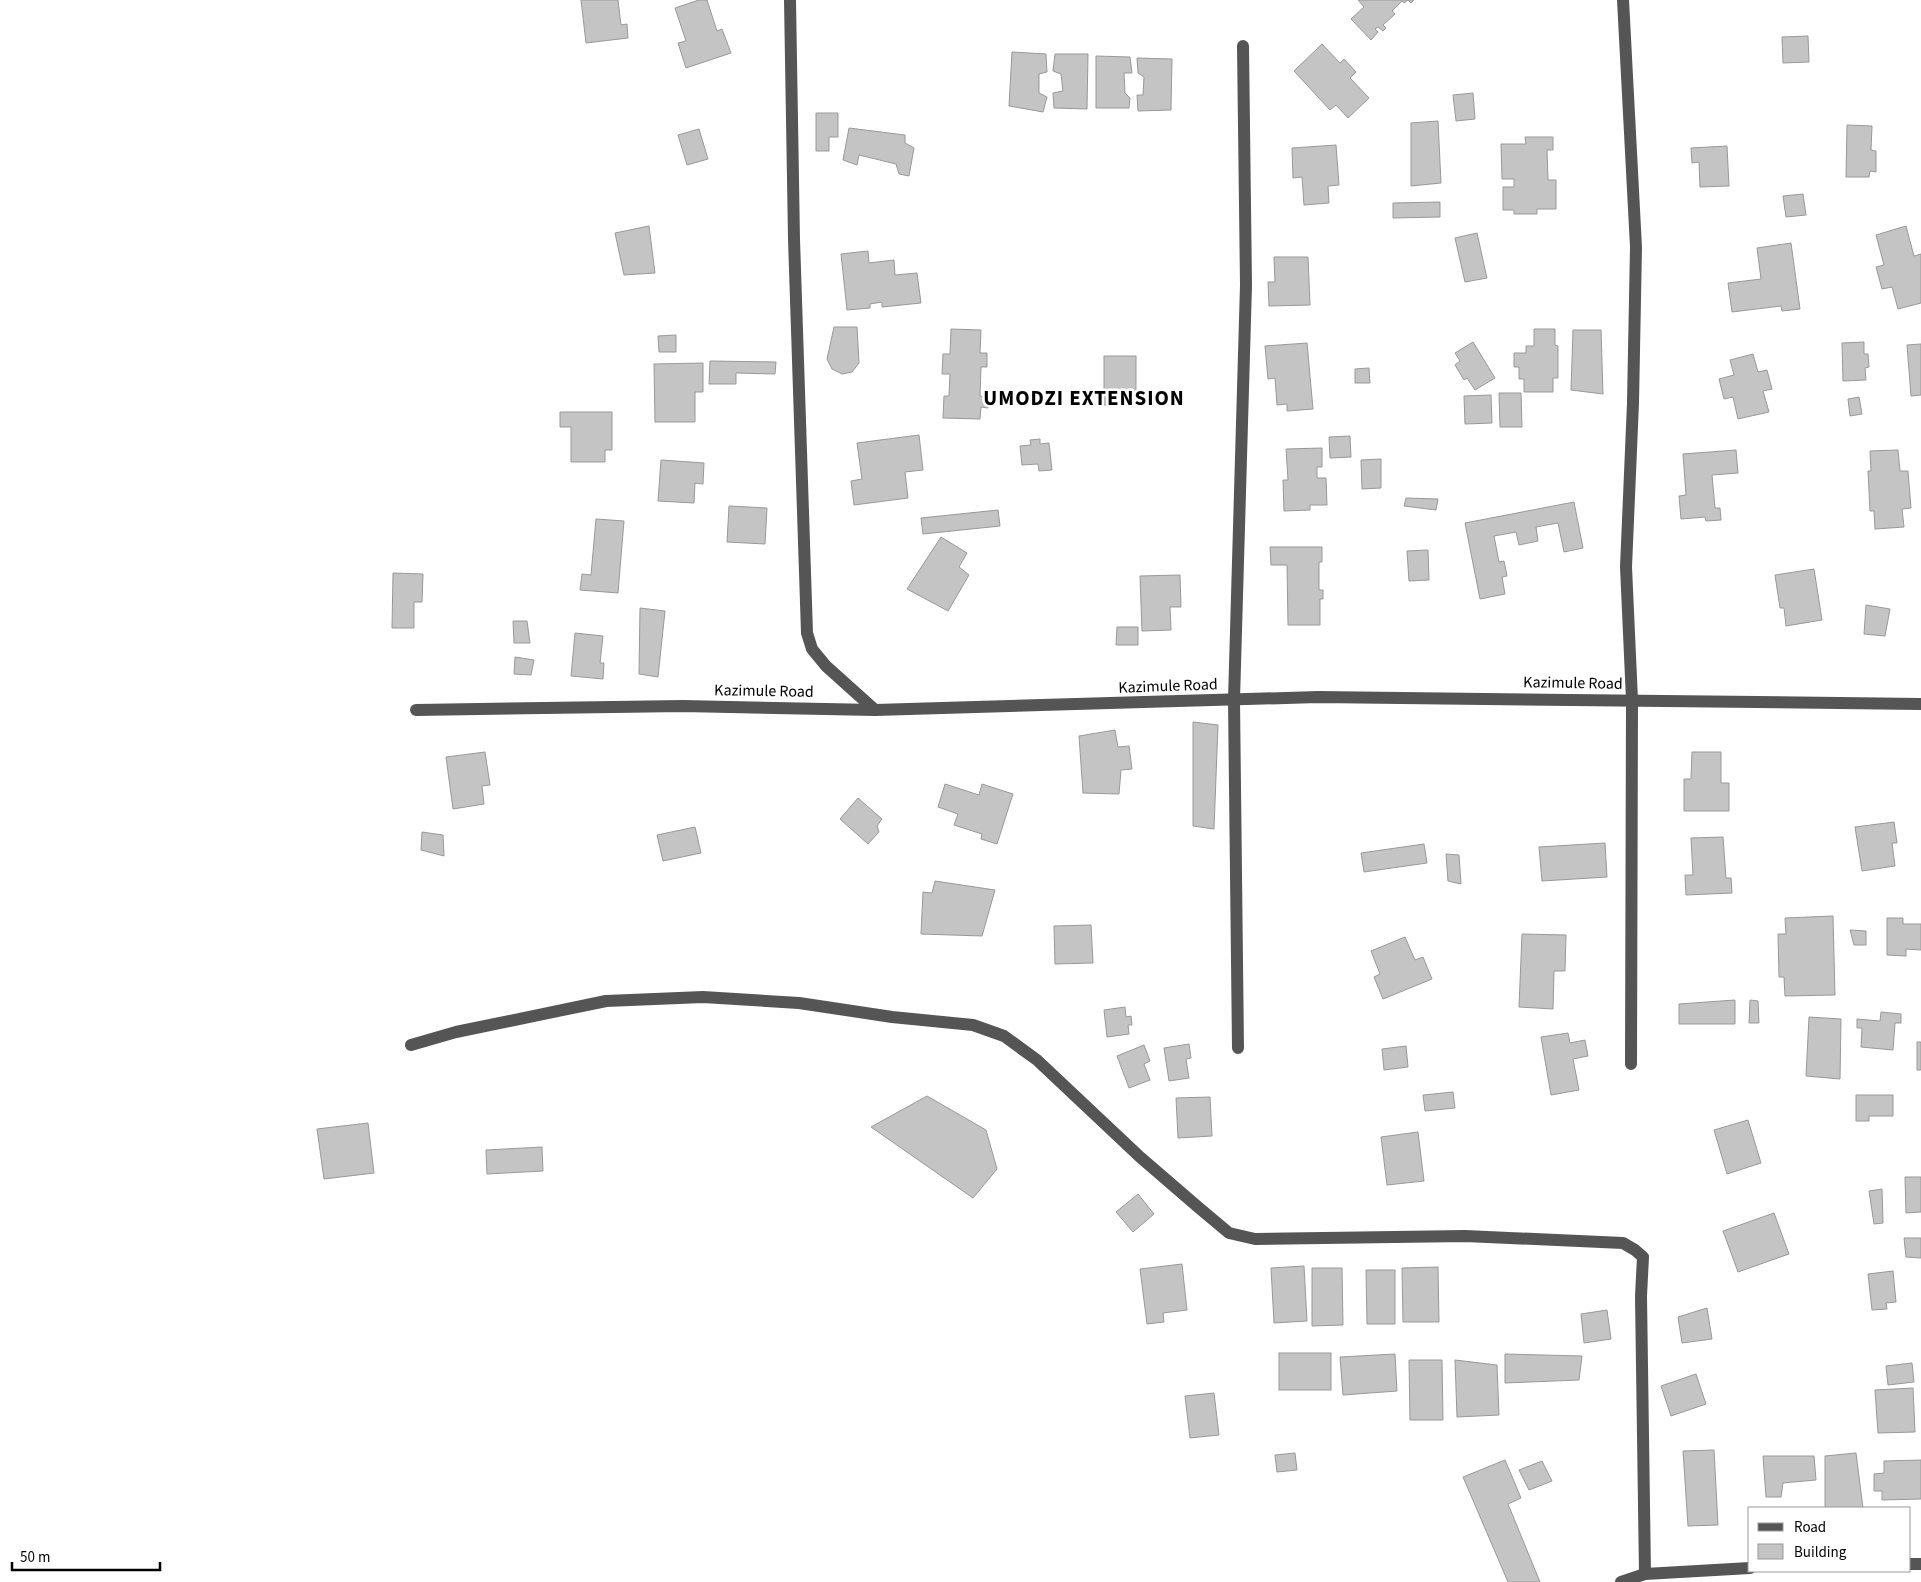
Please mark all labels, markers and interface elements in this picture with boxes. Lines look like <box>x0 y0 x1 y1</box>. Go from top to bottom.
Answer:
district label: UMODZI EXTENSION <box>983 383 1185 413</box>
street label: Kazimule Road <box>1523 671 1623 695</box>
street label: Kazimule Road <box>1118 673 1218 699</box>
street label: Kazimule Road <box>714 679 814 703</box>
legend <box>1748 1507 1911 1572</box>
text: Road <box>1794 1517 1826 1538</box>
scale bar <box>12 1540 160 1572</box>
text: Building <box>1794 1542 1847 1563</box>
text: 50 m <box>20 1547 50 1568</box>

